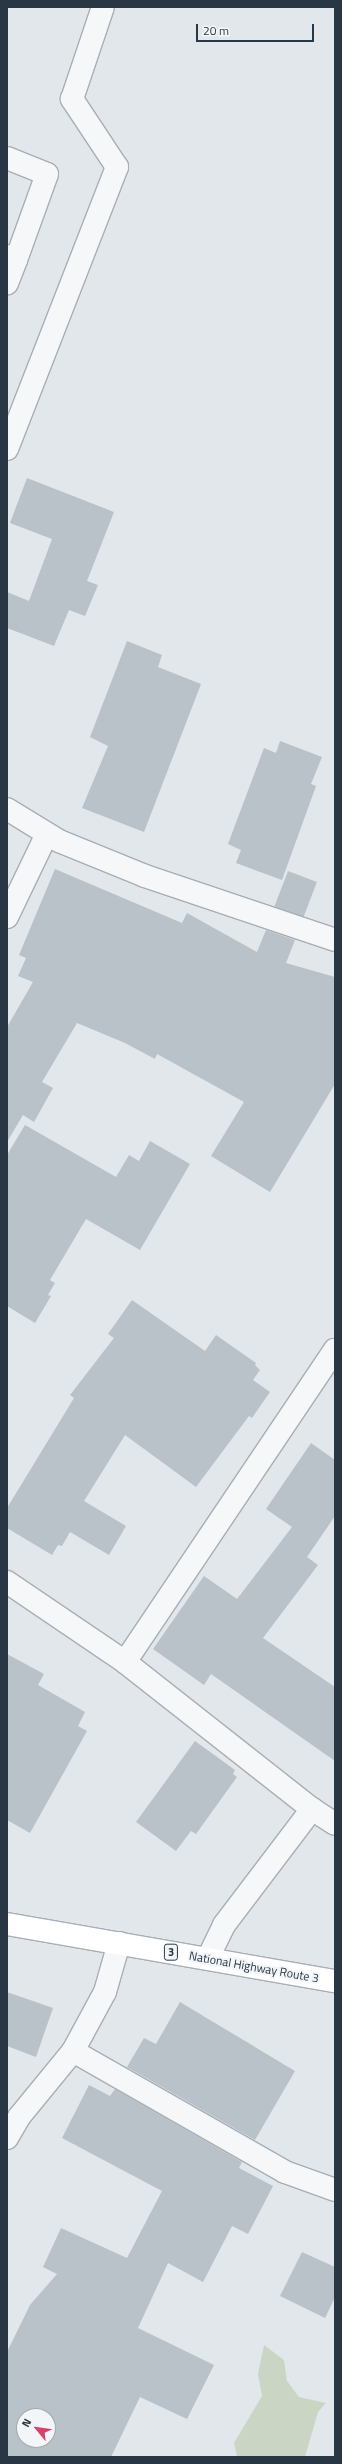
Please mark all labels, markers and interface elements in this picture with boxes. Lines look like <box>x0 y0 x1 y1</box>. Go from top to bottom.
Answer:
scale bar <box>198 16 316 42</box>
text: 20 m <box>203 21 229 40</box>
road number: 3 <box>163 1943 179 1961</box>
street label: National Highway Route 3 <box>188 1948 320 1986</box>
north arrow <box>16 2408 56 2448</box>
text: N <box>18 2415 35 2430</box>

